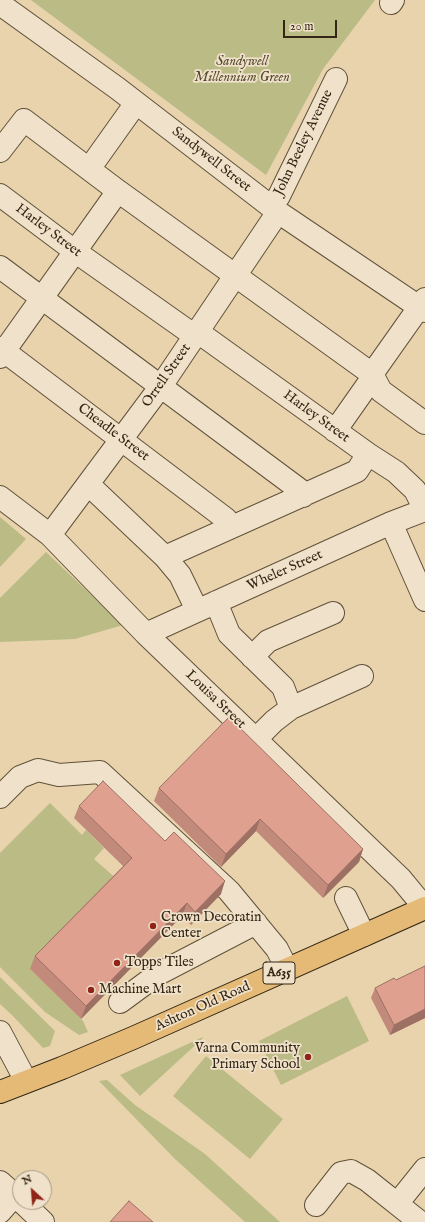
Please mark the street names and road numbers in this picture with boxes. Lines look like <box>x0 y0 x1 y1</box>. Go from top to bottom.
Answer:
street label: John Beeley Avenue <box>271 87 337 199</box>
street label: Sandywell Street <box>168 124 254 196</box>
street label: Harley Street <box>12 201 84 261</box>
street label: Orrell Street <box>139 341 195 411</box>
street label: Harley Street <box>279 387 353 447</box>
street label: Cheadle Street <box>74 401 152 465</box>
street label: Wheler Street <box>245 547 325 595</box>
street label: Louisa Street <box>181 667 249 733</box>
road number: A635 <box>263 962 295 984</box>
street label: Ashton Old Road <box>153 979 253 1035</box>

